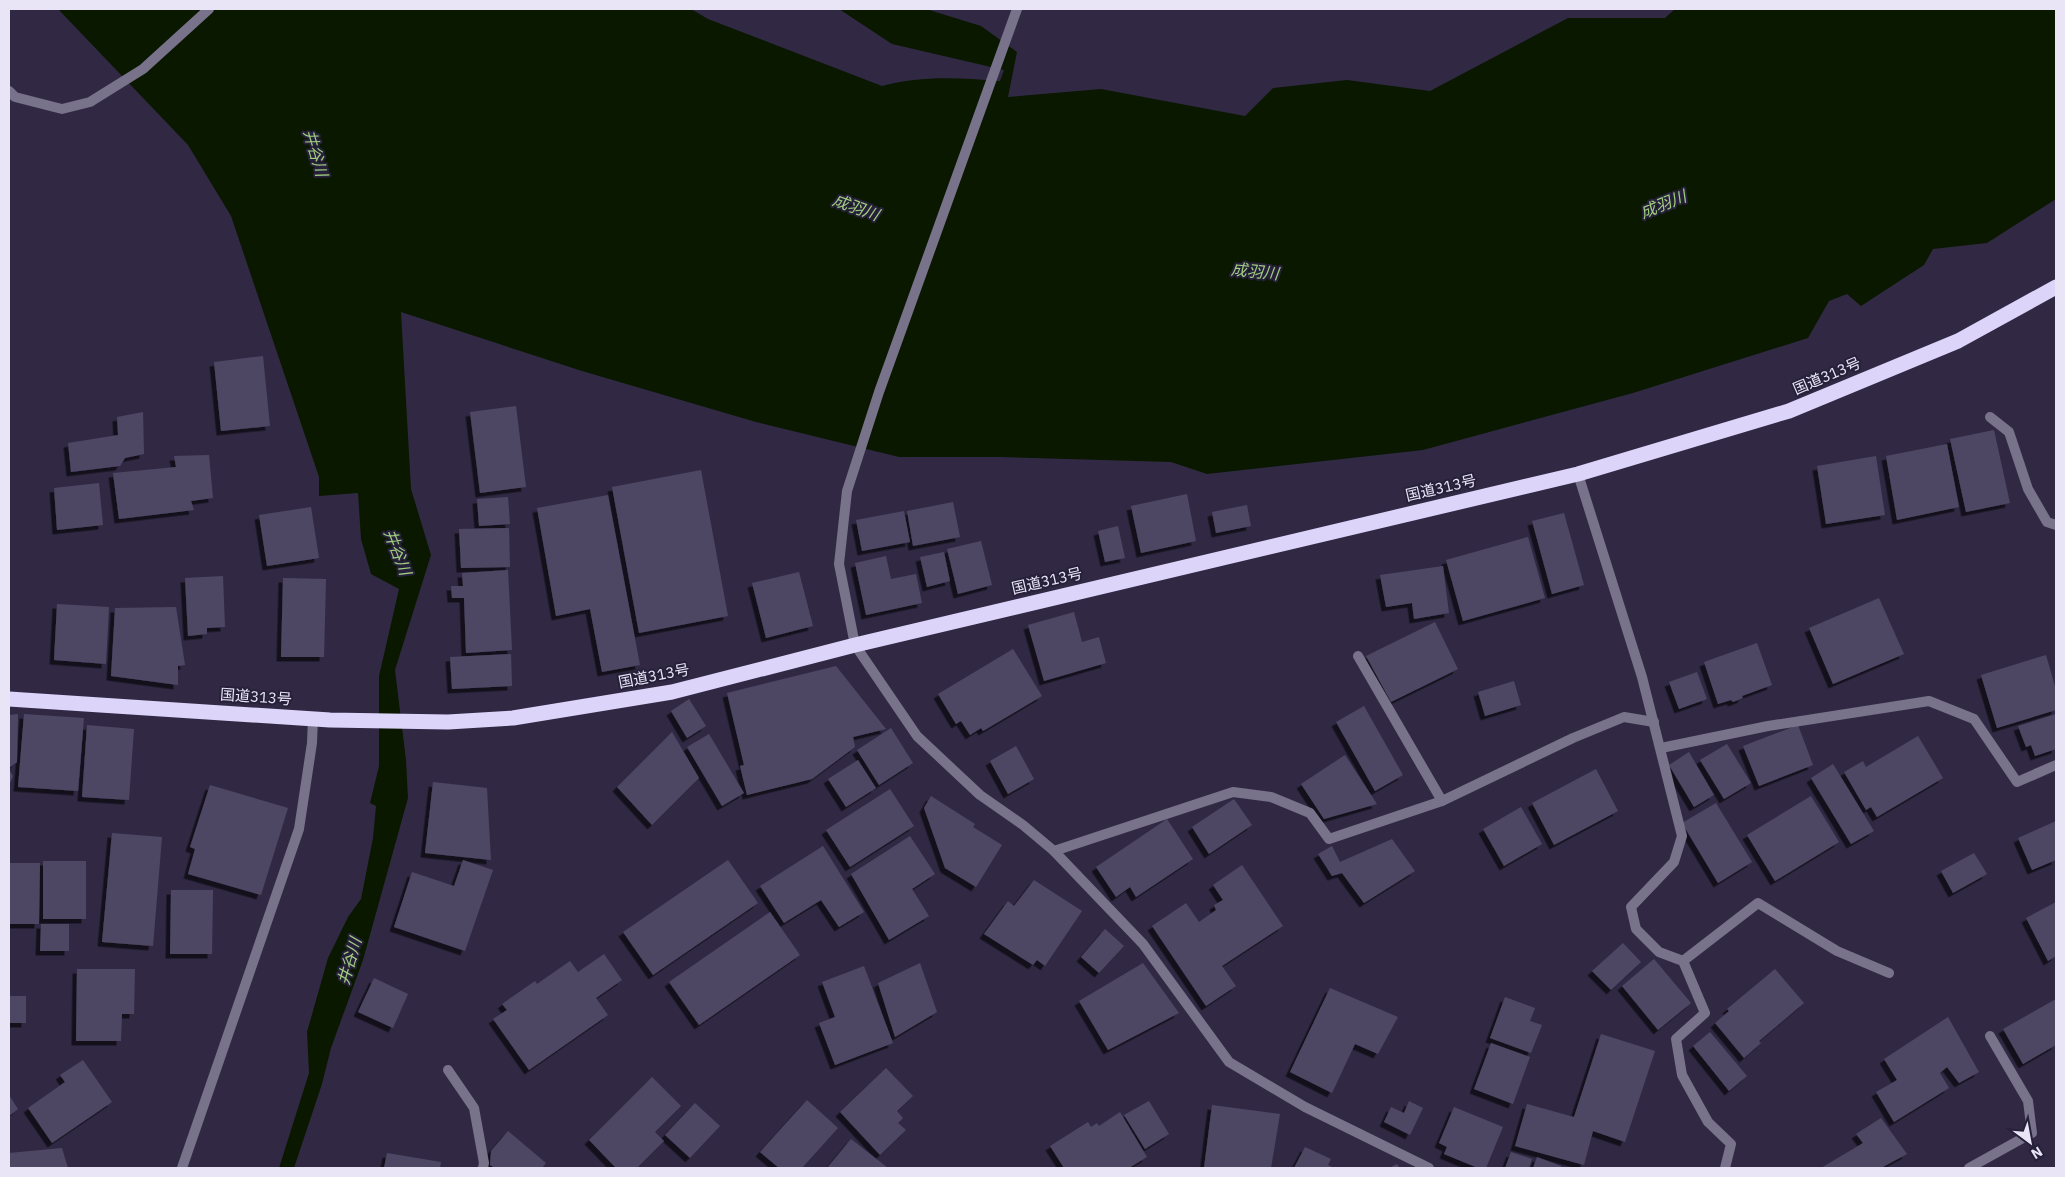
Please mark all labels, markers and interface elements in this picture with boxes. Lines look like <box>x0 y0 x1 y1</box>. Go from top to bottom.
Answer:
water label: 井谷川 <box>300 127 333 181</box>
water label: 成羽川 <box>1637 185 1691 222</box>
water label: 成羽川 <box>830 189 884 225</box>
water label: 成羽川 <box>1230 259 1282 284</box>
street label: 国道313号 <box>1790 353 1864 398</box>
street label: 国道313号 <box>1404 470 1478 505</box>
water label: 井谷川 <box>380 526 417 580</box>
street label: 国道313号 <box>1010 563 1084 598</box>
street label: 国道313号 <box>617 659 691 692</box>
street label: 国道313号 <box>219 685 293 708</box>
water label: 井谷川 <box>333 933 366 987</box>
north arrow <box>2005 1117 2055 1167</box>
text: N <box>2028 1143 2046 1163</box>

